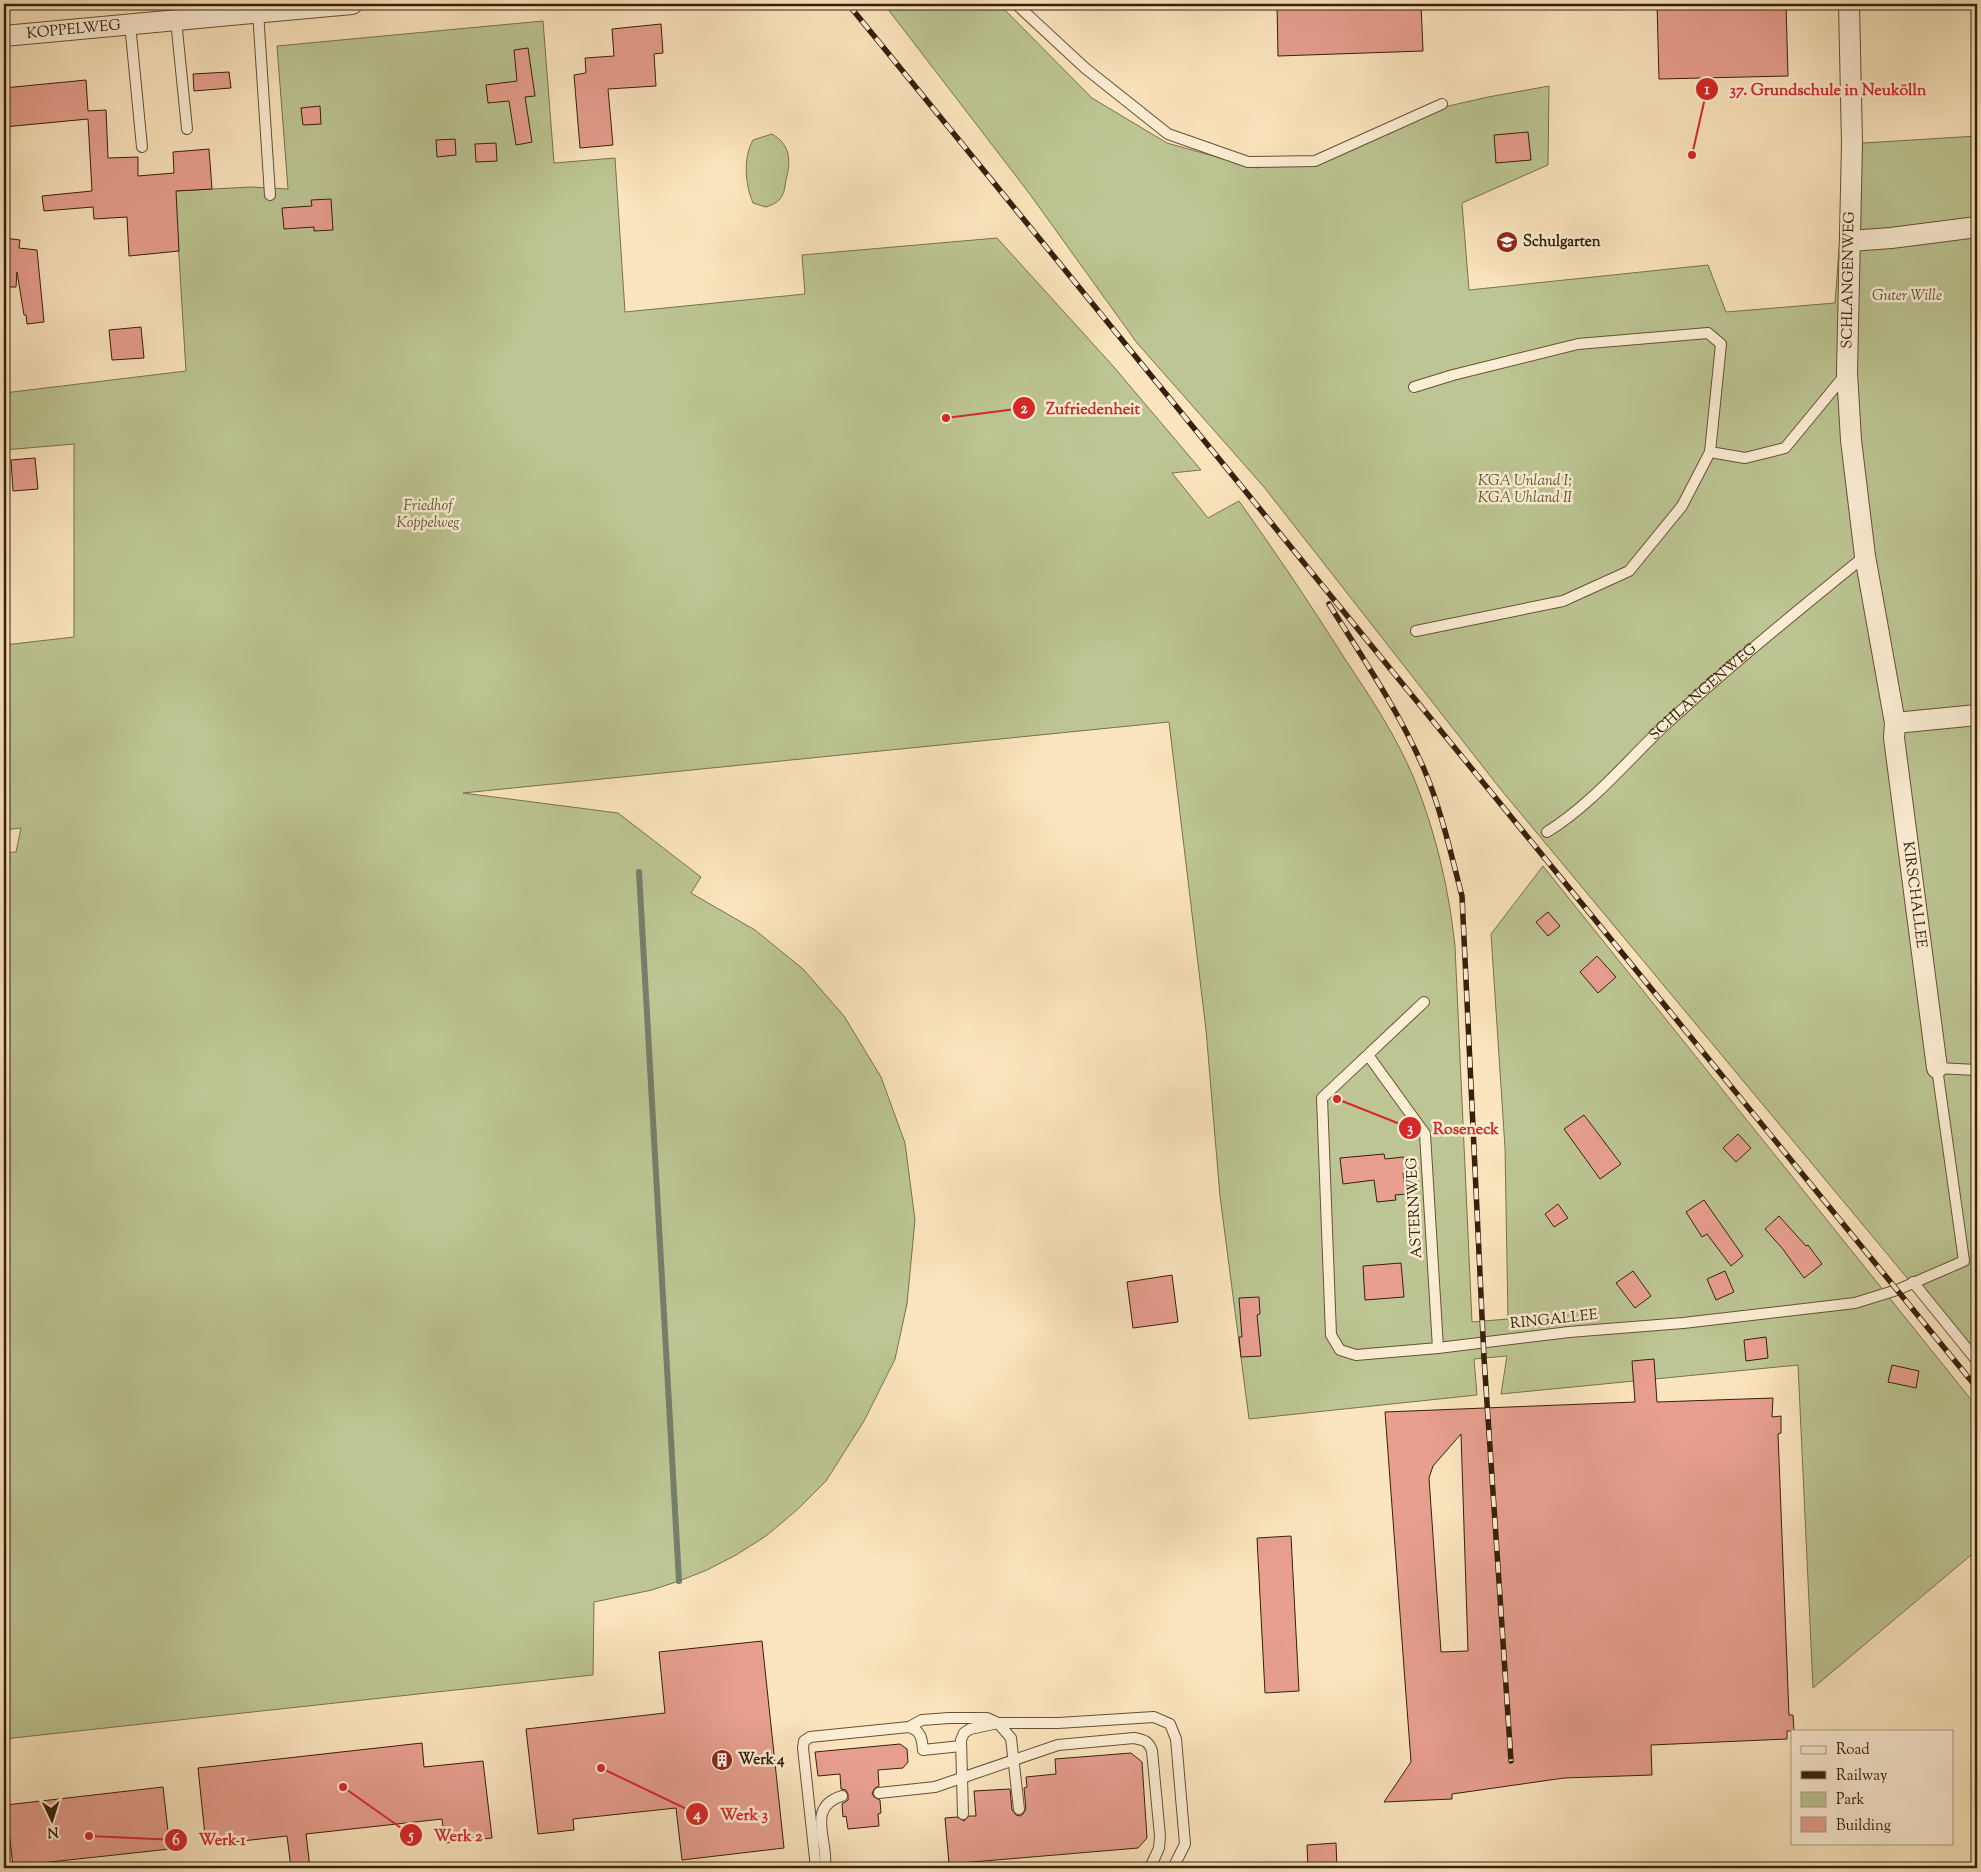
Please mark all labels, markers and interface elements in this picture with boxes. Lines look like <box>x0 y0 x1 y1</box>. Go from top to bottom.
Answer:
street label: KOPPELWEG <box>26 15 122 44</box>
callout: 37. Grundschule in Neukölln <box>1694 73 1936 104</box>
text: 1 <box>1704 80 1710 101</box>
text: 37. Grundschule in Neukölln <box>1730 80 1927 103</box>
street label: SCHLANGENWEG <box>1837 211 1861 349</box>
school or university icon: Schulgarten <box>1495 230 1519 254</box>
place label: Schulgarten <box>1523 232 1601 253</box>
park label: Guter Wille <box>1872 286 1942 307</box>
callout: Zufriedenheit <box>1011 393 1150 424</box>
text: 2 <box>1020 399 1028 420</box>
text: Zufriedenheit <box>1046 399 1141 422</box>
park label: KGA Unland I; KGA Uhland II <box>1478 471 1572 509</box>
park label: Friedhof Koppelweg <box>396 496 460 534</box>
street label: SCHLANGENWEG <box>1645 639 1761 745</box>
street label: KIRSCHALLEE <box>1897 840 1932 950</box>
callout: Roseneck <box>1398 1113 1509 1144</box>
text: 3 <box>1407 1119 1413 1140</box>
text: Roseneck <box>1433 1119 1499 1142</box>
street label: ASTERNWEG <box>1402 1157 1428 1259</box>
street label: RINGALLEE <box>1509 1305 1599 1335</box>
legend <box>1791 1730 1954 1844</box>
text: Road <box>1836 1740 1870 1761</box>
building icon: Werk 4 <box>710 1748 734 1772</box>
place label: Werk 4 <box>738 1750 785 1771</box>
text: Railway <box>1836 1766 1888 1787</box>
text: Park <box>1836 1790 1865 1811</box>
north arrow <box>28 1794 78 1844</box>
callout: Werk 3 <box>685 1799 778 1830</box>
text: 4 <box>692 1805 701 1826</box>
text: Werk 3 <box>720 1805 769 1828</box>
text: Building <box>1836 1816 1891 1837</box>
callout: Werk 2 <box>398 1819 492 1850</box>
text: N <box>46 1821 59 1841</box>
callout: Werk 1 <box>163 1824 255 1855</box>
text: 5 <box>407 1826 414 1847</box>
text: Werk 2 <box>433 1826 483 1849</box>
text: Werk 1 <box>198 1830 246 1853</box>
text: 6 <box>172 1831 180 1852</box>

